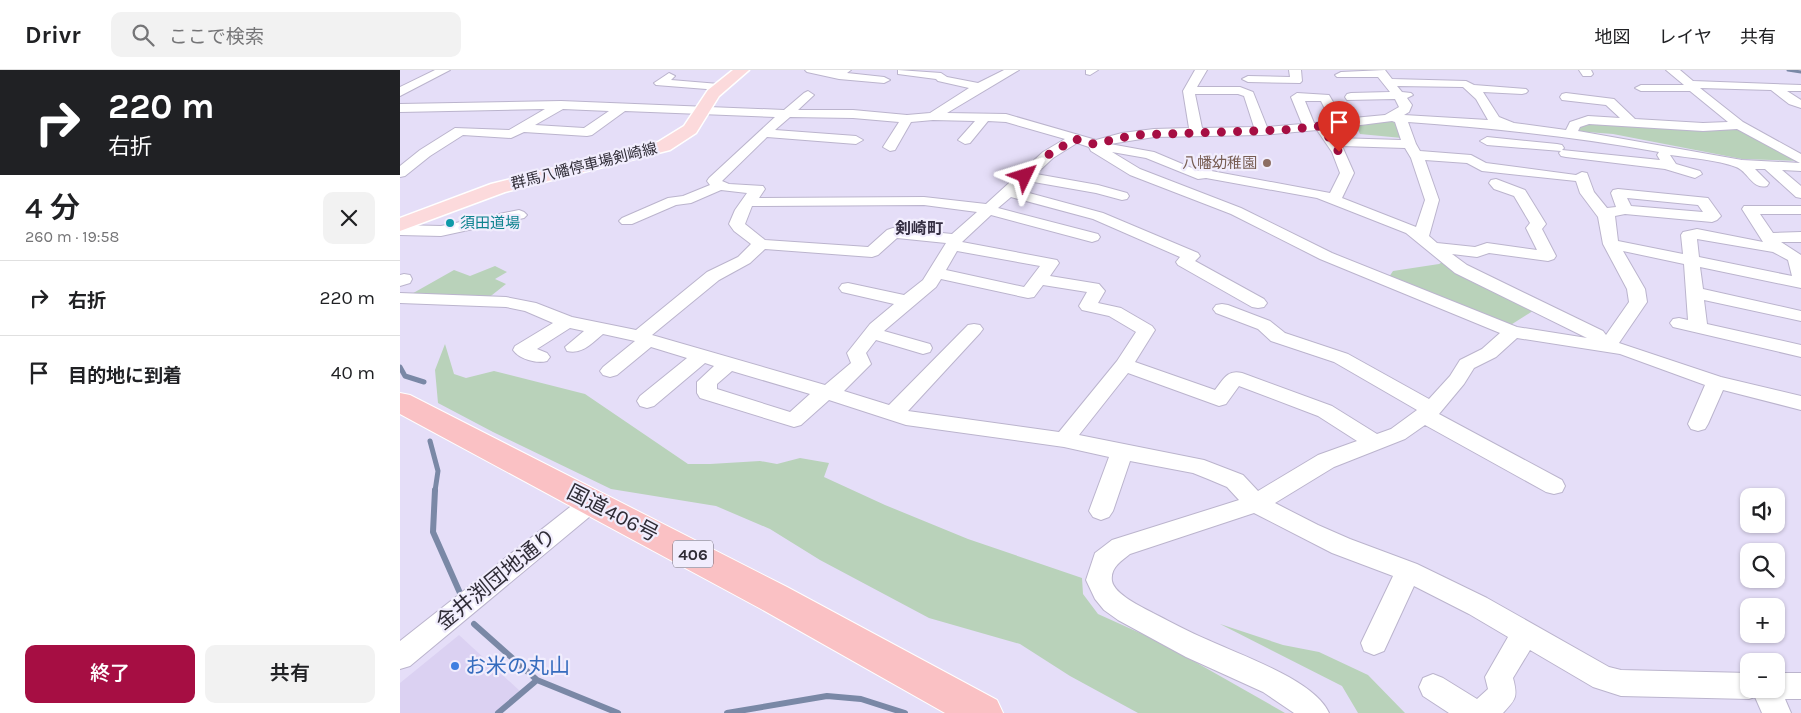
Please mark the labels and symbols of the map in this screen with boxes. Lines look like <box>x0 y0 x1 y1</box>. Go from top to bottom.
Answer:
pin <box>1318 101 1360 152</box>
street label: 群馬八幡停車場剣崎線 <box>509 139 659 193</box>
position arrow <box>998 149 1050 201</box>
place label: 八幡幼稚園 <box>1182 154 1257 172</box>
marker: 八幡幼稚園 <box>1261 157 1273 169</box>
place label: 須田道場 <box>460 214 520 232</box>
marker: 須田道場 <box>444 217 456 229</box>
district label: 剣崎町 <box>895 219 943 238</box>
street label: 国道406号 <box>563 480 663 546</box>
street label: 金井渕団地通り <box>431 523 561 635</box>
road number: 406 <box>673 540 713 568</box>
place label: お米の丸山 <box>465 654 570 678</box>
marker: お米の丸山 <box>449 660 461 672</box>

